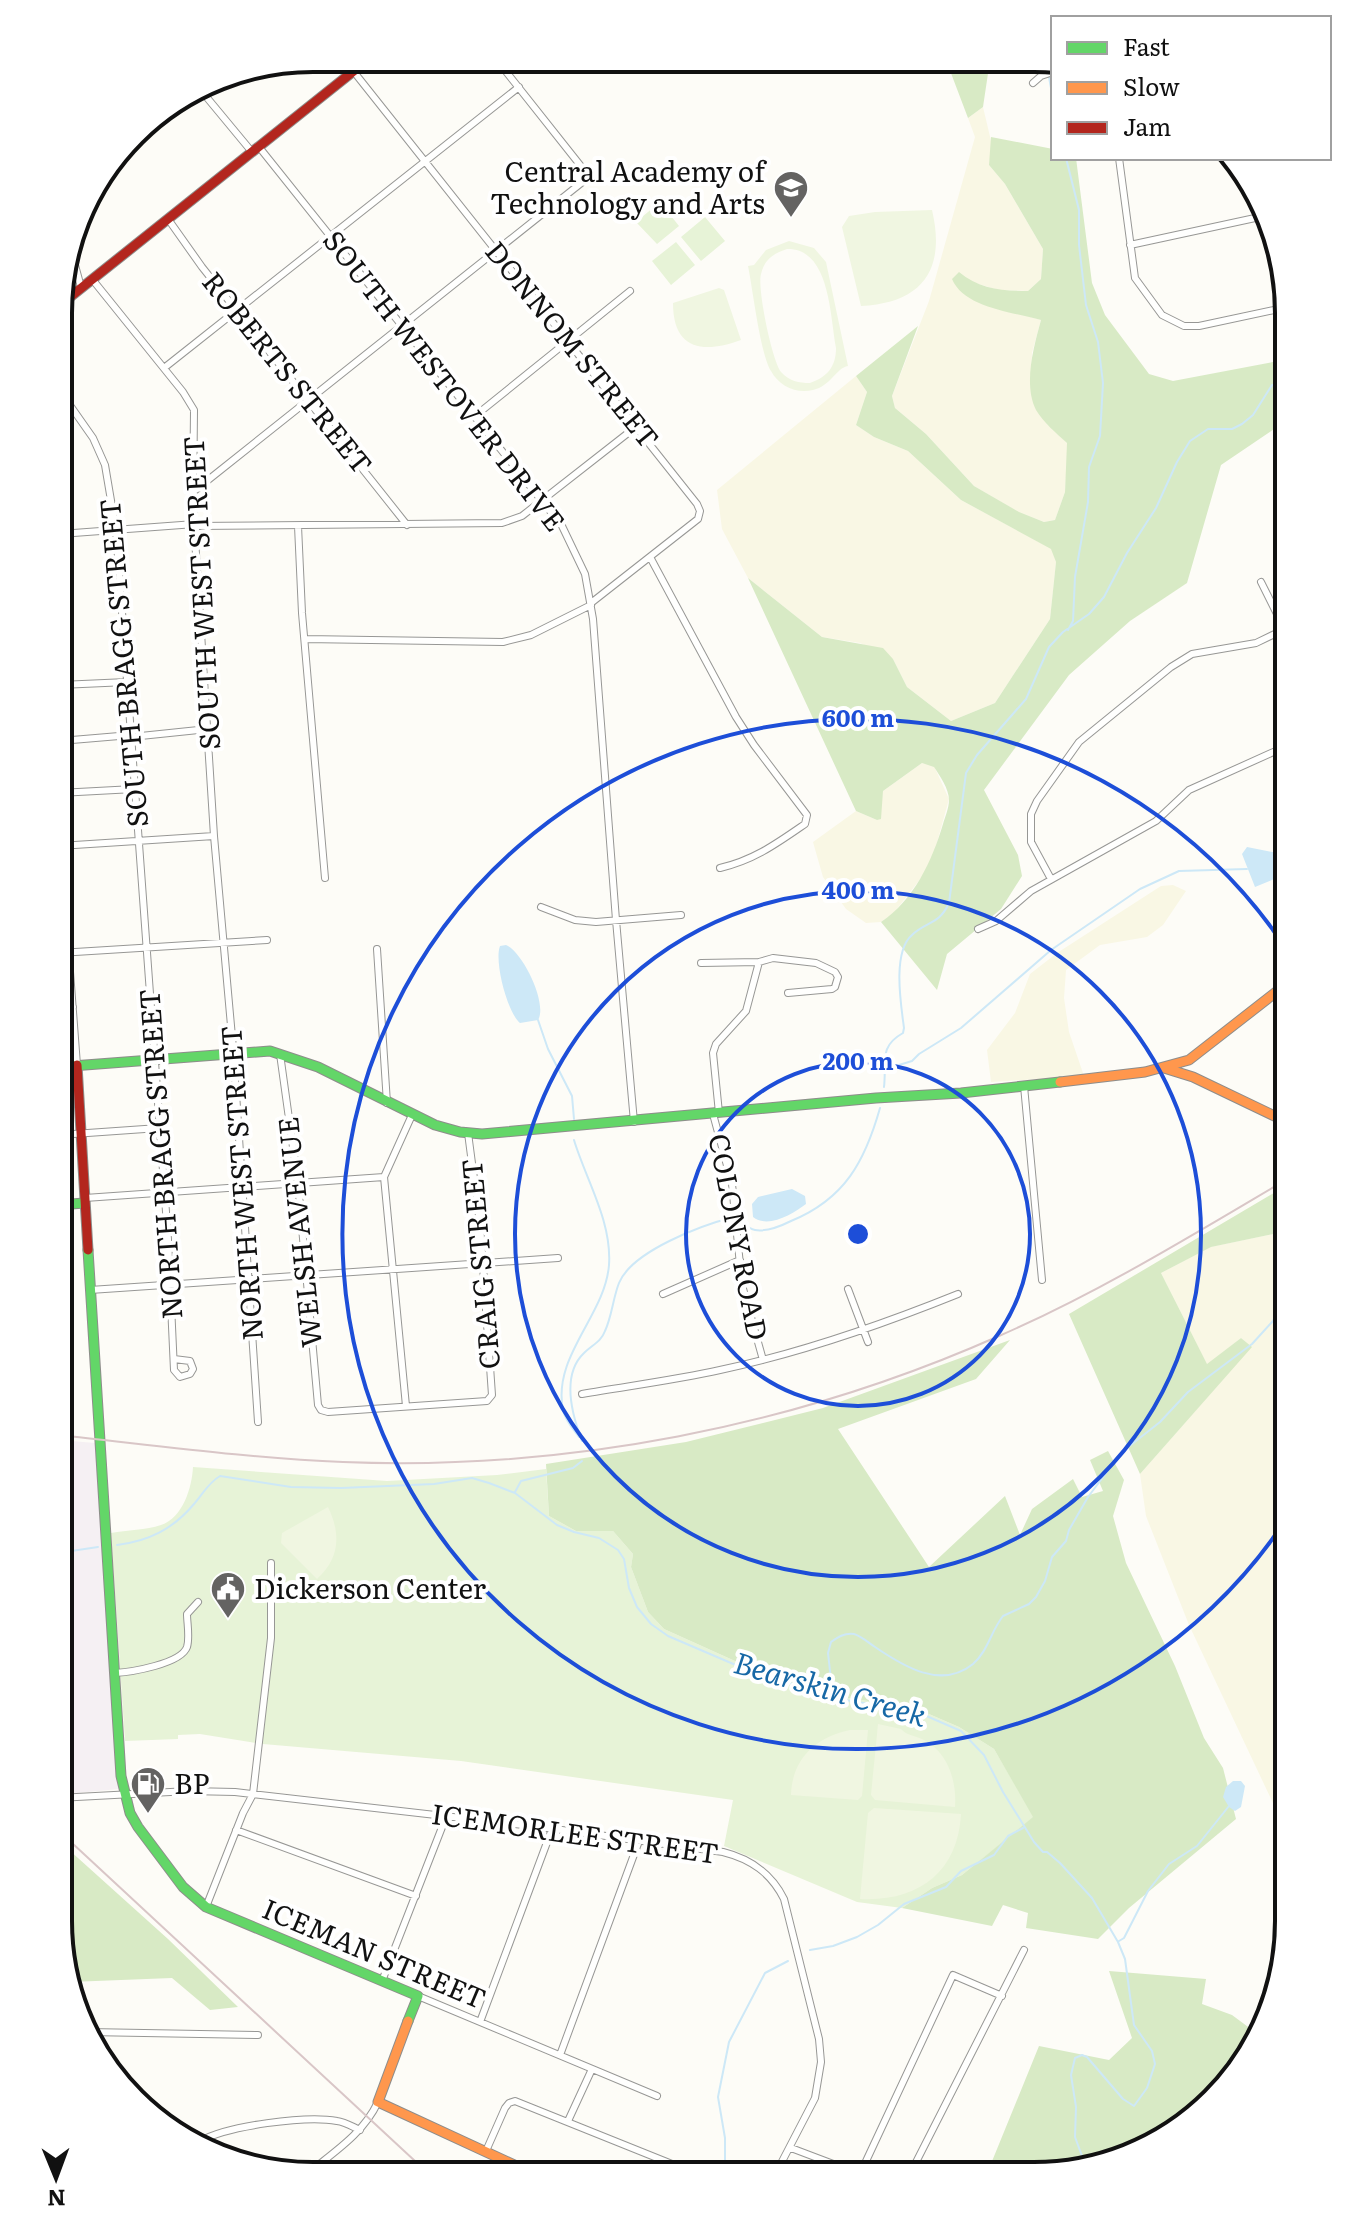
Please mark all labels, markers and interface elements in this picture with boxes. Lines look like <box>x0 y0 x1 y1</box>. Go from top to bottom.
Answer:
legend <box>1051 16 1331 160</box>
text: Fast <box>1123 28 1170 63</box>
text: Slow <box>1123 68 1180 103</box>
text: Jam <box>1123 108 1171 143</box>
place label: Central Academy of Technology and Arts <box>490 149 767 223</box>
school or university icon: Central Academy of Technology and Arts <box>772 169 810 219</box>
street label: SOUTH WESTOVER DRIVE <box>315 220 577 539</box>
street label: DONNOM STREET <box>477 231 671 457</box>
street label: ROBERTS STREET <box>194 261 384 482</box>
street label: SOUTH WEST STREET <box>171 435 229 751</box>
street label: SOUTH BRAGG STREET <box>87 497 157 829</box>
text: 600 m <box>822 699 894 734</box>
text: 400 m <box>822 871 894 906</box>
street label: NORTH BRAGG STREET <box>127 987 192 1321</box>
street label: NORTH WEST STREET <box>208 1024 272 1342</box>
text: 200 m <box>822 1042 894 1077</box>
street label: WELSH AVENUE <box>265 1115 331 1350</box>
street label: COLONY ROAD <box>699 1130 781 1343</box>
street label: CRAIG STREET <box>449 1157 509 1371</box>
centre of rings <box>844 1220 872 1248</box>
place label: Dickerson Center <box>254 1566 487 1608</box>
public building icon: Dickerson Center <box>209 1570 247 1620</box>
water label: Bearskin Creek <box>729 1639 933 1736</box>
place label: BP <box>174 1761 209 1803</box>
fuel station icon: BP <box>129 1765 167 1815</box>
street label: ICEMORLEE STREET <box>429 1791 722 1873</box>
street label: ICEMAN STREET <box>257 1886 493 2018</box>
north arrow <box>16 2138 96 2218</box>
text: N <box>47 2183 66 2216</box>

